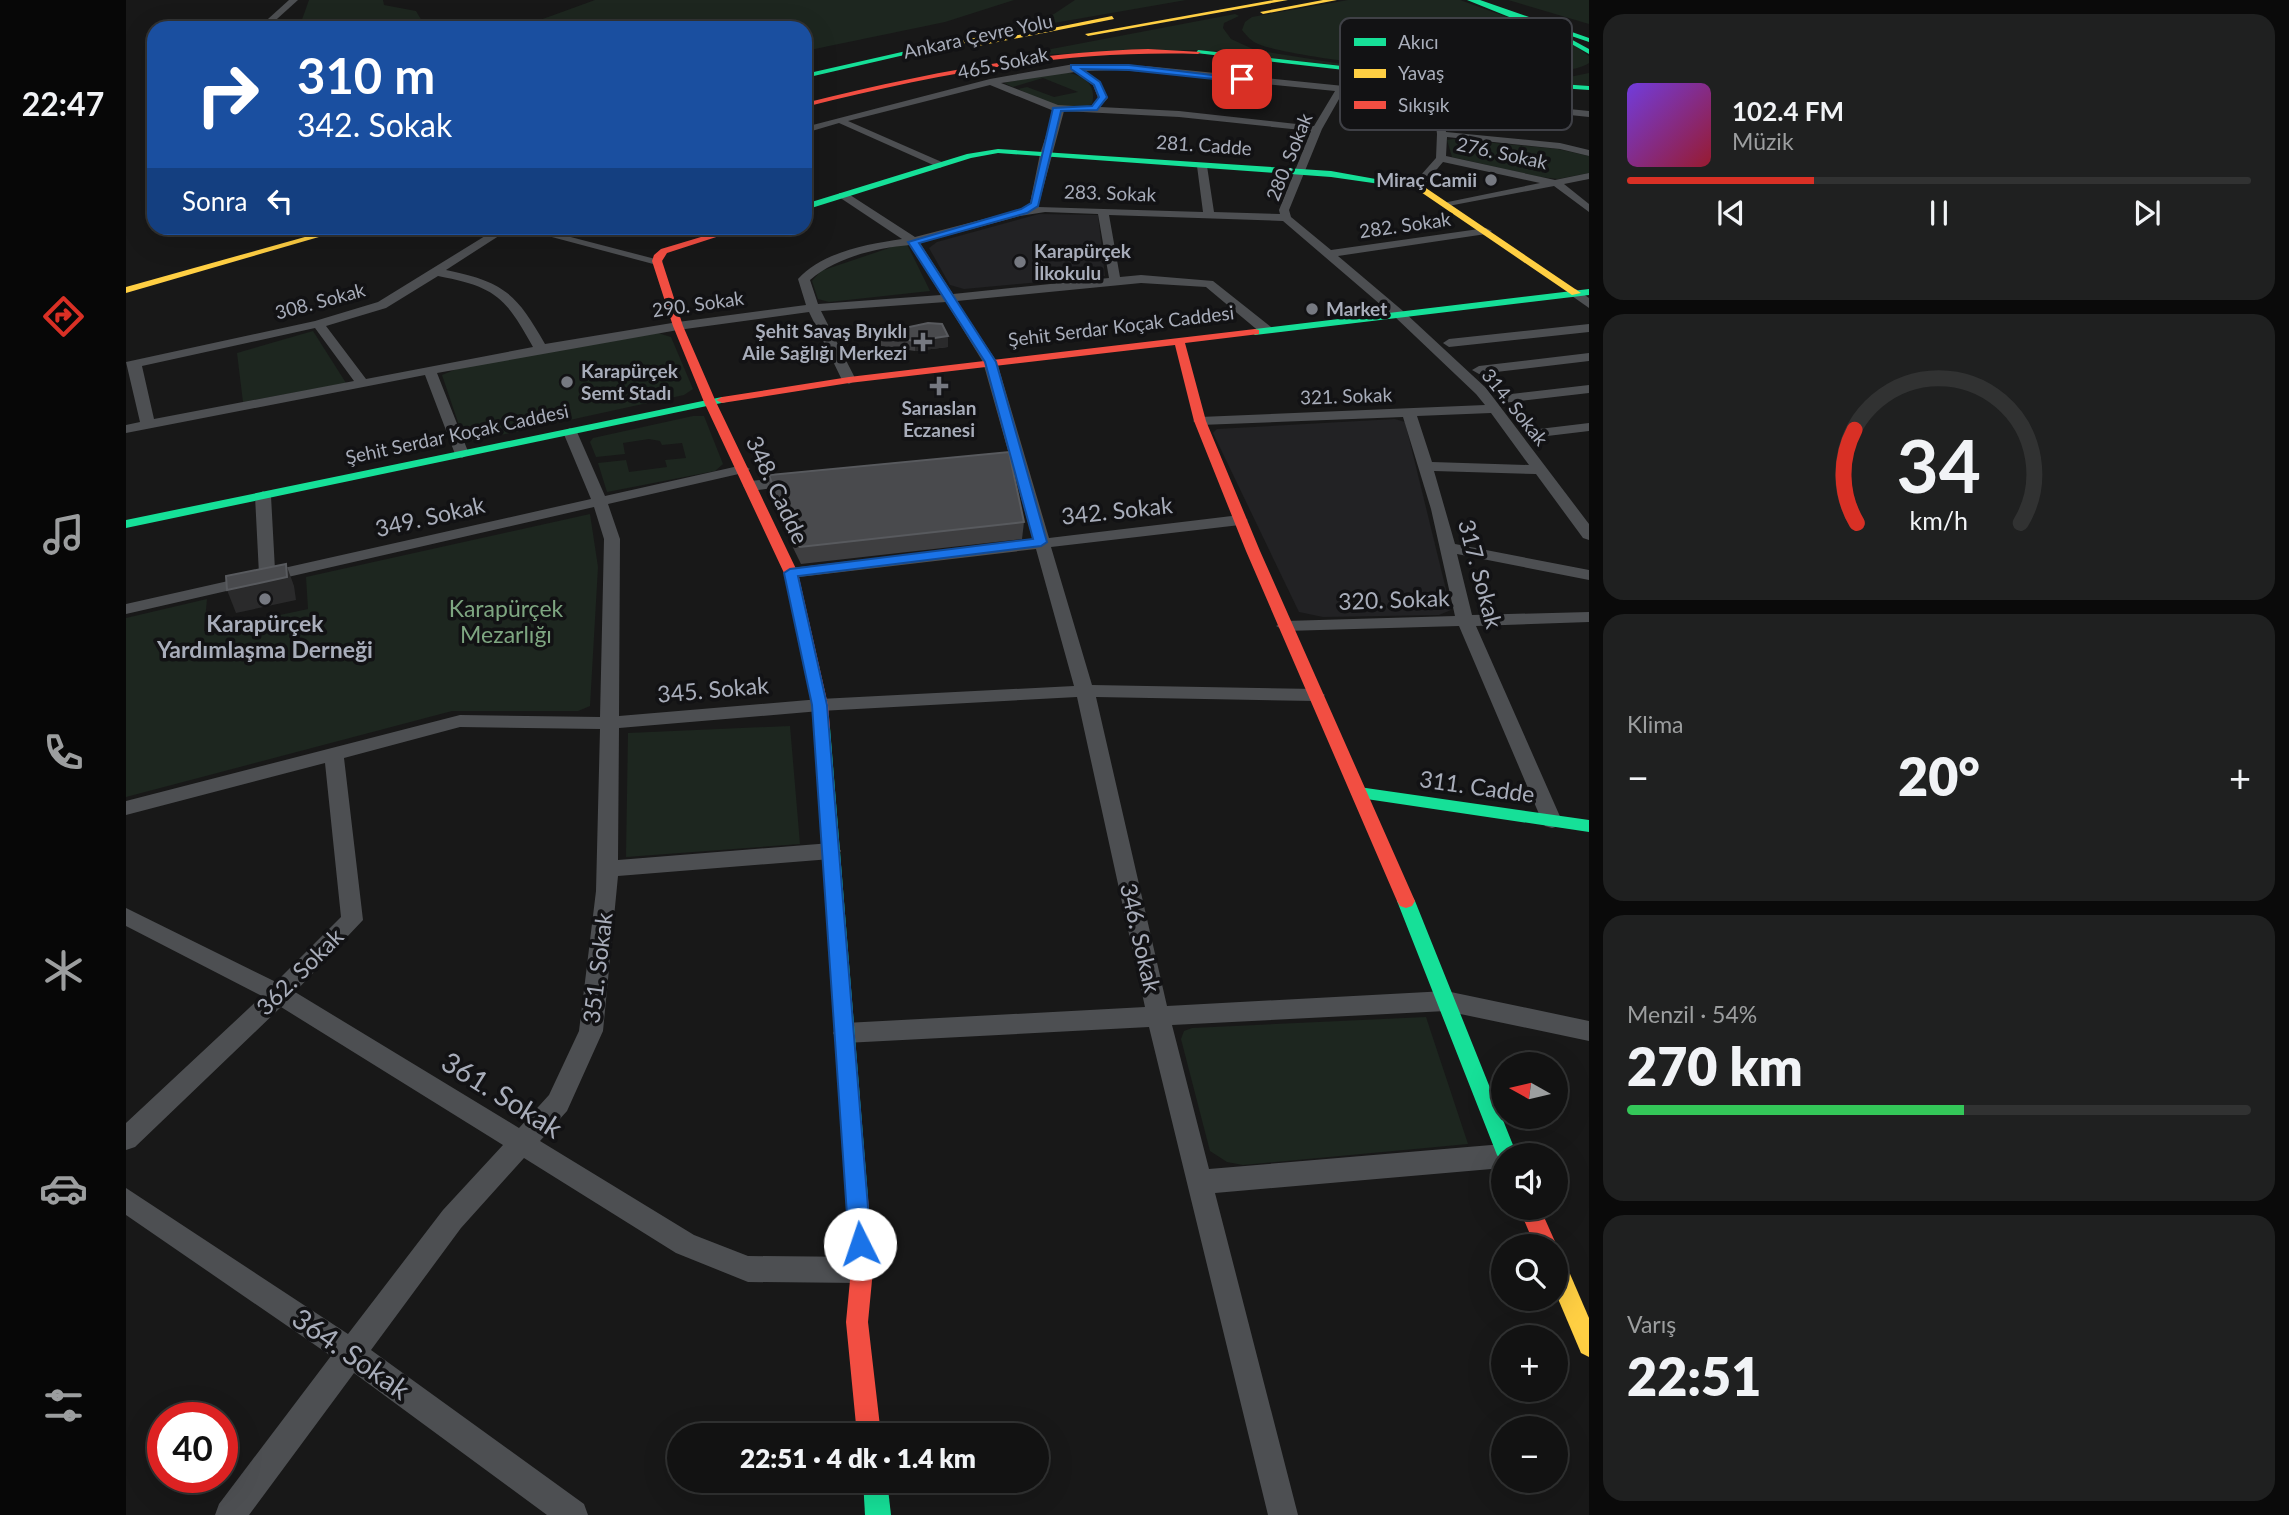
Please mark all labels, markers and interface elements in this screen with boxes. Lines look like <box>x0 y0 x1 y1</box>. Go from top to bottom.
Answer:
street label: Ankara Çevre Yolu <box>901 8 1055 63</box>
legend <box>1340 18 1572 130</box>
text: Akıcı <box>1398 30 1439 53</box>
street label: 465. Sokak <box>955 42 1051 83</box>
text: 310 m <box>297 46 435 104</box>
icon: right <box>182 49 273 140</box>
pin <box>1212 49 1272 109</box>
icon: arrive <box>1223 60 1261 98</box>
text: Yavaş <box>1398 61 1444 84</box>
text: 22:47 <box>22 84 104 123</box>
text: Sıkışık <box>1398 93 1450 116</box>
text: 102.4 FM <box>1732 95 1844 127</box>
text: 342. Sokak <box>297 105 452 144</box>
street label: 280. Sokak <box>1261 109 1317 204</box>
text: Müzik <box>1732 127 1794 155</box>
street label: 281. Cadde <box>1155 130 1253 159</box>
street label: 276. Sokak <box>1455 132 1550 173</box>
place label: Miraç Camii <box>1376 168 1477 191</box>
marker: Miraç Camii <box>1483 172 1499 188</box>
street label: 283. Sokak <box>1064 179 1157 206</box>
icon: left <box>261 182 299 220</box>
text: Sonra <box>182 185 247 217</box>
icon: previous <box>1712 194 1750 232</box>
icon: pause <box>1920 194 1958 232</box>
icon: next <box>2128 194 2166 232</box>
street label: 282. Sokak <box>1358 207 1453 242</box>
place label: Karapürçek İlkokulu <box>1034 239 1132 284</box>
marker: Karapürçek İlkokulu <box>1012 254 1028 270</box>
street label: 308. Sokak <box>272 277 368 324</box>
street label: 290. Sokak <box>651 286 746 321</box>
icon: directions <box>39 292 88 341</box>
place label: Market <box>1326 297 1387 320</box>
street label: Şehit Serdar Koçak Caddesi <box>1007 300 1235 351</box>
marker: Market <box>1304 301 1320 317</box>
place label: Şehit Savaş Bıyıklı Aile Sağlığı Merkezi <box>741 319 907 364</box>
marker: Şehit Savaş Bıyıklı Aile Sağlığı Merkezi <box>913 332 933 352</box>
place label: Karapürçek Semt Stadı <box>581 359 679 404</box>
street label: 314. Sokak <box>1477 364 1554 450</box>
marker: Karapürçek Semt Stadı <box>559 374 575 390</box>
marker: Sarıaslan Eczanesi <box>931 378 947 394</box>
street label: 321. Sokak <box>1300 382 1393 409</box>
place label: Sarıaslan Eczanesi <box>902 396 976 441</box>
street label: Şehit Serdar Koçak Caddesi <box>343 399 570 468</box>
text: 34 <box>1897 422 1981 510</box>
street label: 348. Cadde <box>741 431 815 548</box>
street label: 349. Sokak <box>372 490 488 542</box>
street label: 342. Sokak <box>1060 490 1174 530</box>
text: km/h <box>1910 505 1968 535</box>
icon: music <box>39 510 88 559</box>
street label: 317. Sokak <box>1453 516 1509 632</box>
street label: 320. Sokak <box>1338 583 1451 615</box>
marker: Karapürçek Yardımlaşma Derneği <box>257 591 273 607</box>
park label: Karapürçek Mezarlığı <box>449 594 564 648</box>
place label: Karapürçek Yardımlaşma Derneği <box>156 609 373 663</box>
street label: 345. Sokak <box>656 670 770 708</box>
text: Klima <box>1627 710 1684 738</box>
icon: phone <box>39 728 88 777</box>
text: 20° <box>1898 745 1980 807</box>
text: − <box>1627 754 1649 800</box>
text: + <box>2229 754 2251 800</box>
street label: 311. Cadde <box>1418 764 1537 808</box>
street label: 346. Sokak <box>1115 880 1167 996</box>
street label: 351. Sokak <box>576 910 618 1025</box>
street label: 362. Sokak <box>250 922 349 1021</box>
icon: climate <box>39 946 88 995</box>
text: Menzil · 54% <box>1627 1000 1757 1028</box>
text: 270 km <box>1627 1035 1803 1097</box>
street label: 361. Sokak <box>436 1044 570 1145</box>
north arrow <box>1491 1052 1568 1129</box>
map controls <box>1491 1052 1568 1493</box>
button: sound <box>1491 1143 1568 1220</box>
icon: car <box>39 1164 88 1213</box>
position arrow <box>823 1207 897 1281</box>
button: search <box>1491 1234 1568 1311</box>
street label: 364. Sokak <box>286 1300 418 1407</box>
text: Varış <box>1627 1310 1676 1338</box>
button: + <box>1491 1325 1568 1402</box>
text: 22:51 <box>1627 1345 1761 1407</box>
icon: filters <box>39 1381 88 1430</box>
speed limit sign: 40 <box>147 1402 238 1493</box>
button: − <box>1491 1416 1568 1493</box>
text: 22:51 · 4 dk · 1.4 km <box>740 1442 976 1474</box>

